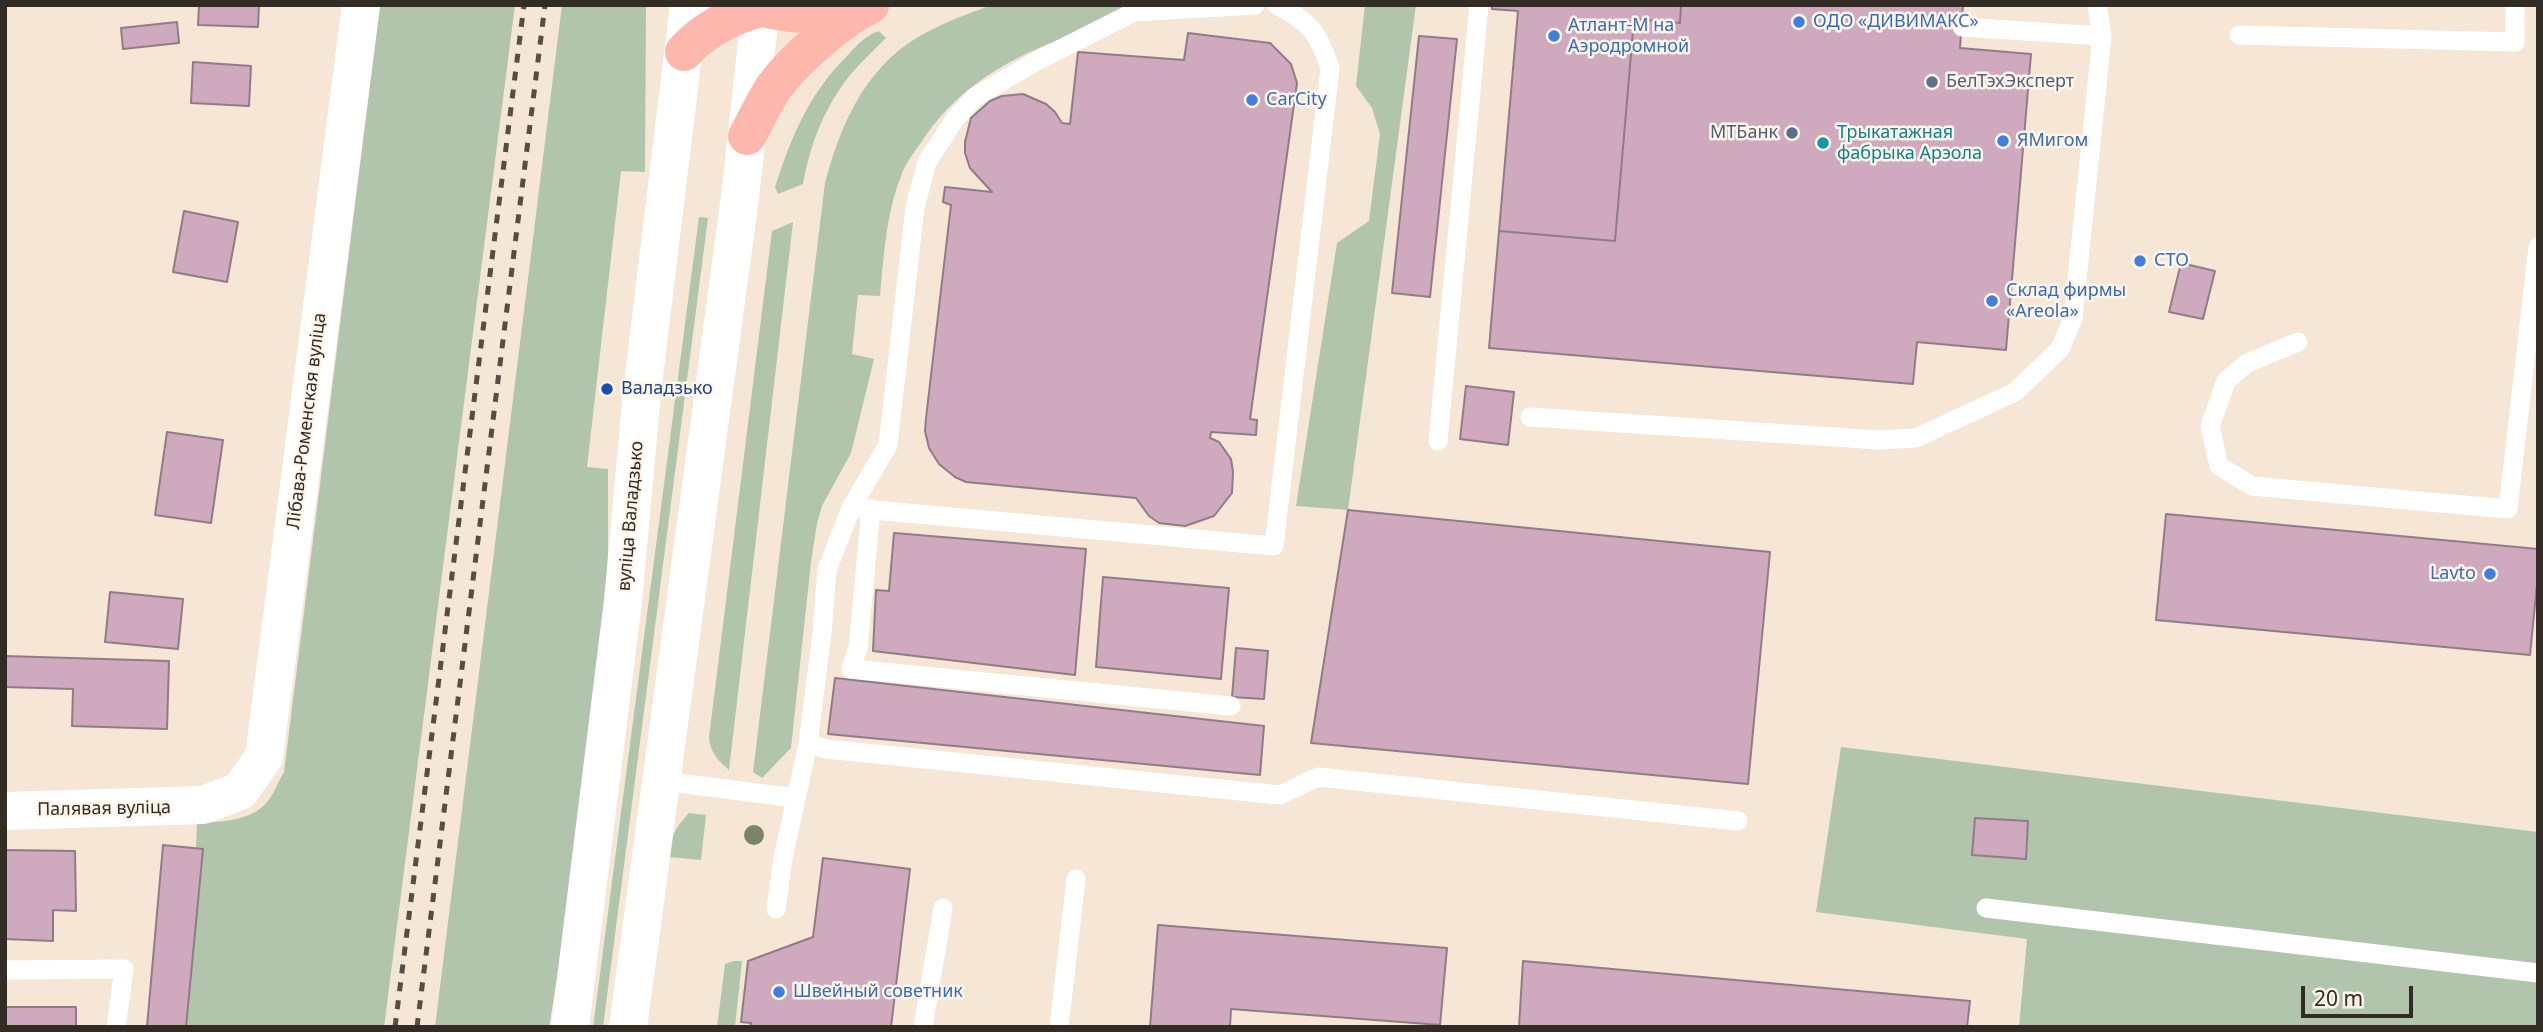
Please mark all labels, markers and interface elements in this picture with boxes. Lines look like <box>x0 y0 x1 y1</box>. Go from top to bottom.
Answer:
place label: ОДО «ДИВИМАКС» <box>1813 11 1979 33</box>
marker: ОДО «ДИВИМАКС» <box>1791 14 1807 30</box>
place label: Атлант-М на Аэродромной <box>1568 15 1689 58</box>
marker: Атлант-М на Аэродромной <box>1546 28 1562 44</box>
place label: БелТэхЭксперт <box>1946 71 2074 93</box>
marker: БелТэхЭксперт <box>1924 74 1940 90</box>
place label: CarCity <box>1266 89 1327 111</box>
marker: CarCity <box>1244 92 1260 108</box>
place label: МТБанк <box>1710 122 1778 144</box>
place label: Трыкатажная фабрыка Арэола <box>1837 122 1982 164</box>
marker: МТБанк <box>1784 125 1800 141</box>
place label: ЯМигом <box>2017 130 2088 152</box>
marker: ЯМигом <box>1995 133 2011 149</box>
marker: Трыкатажная фабрыка Арэола <box>1815 135 1831 151</box>
place label: СТО <box>2154 250 2189 272</box>
marker: СТО <box>2132 253 2148 269</box>
place label: Склад фирмы «Areola» <box>2006 280 2126 322</box>
marker: Склад фирмы «Areola» <box>1984 293 2000 309</box>
street label: Лібава-Роменская вуліца <box>283 312 331 530</box>
place label: Валадзько <box>621 378 713 400</box>
marker: Валадзько <box>599 381 615 397</box>
street label: вуліца Валадзько <box>614 440 648 592</box>
place label: Lavto <box>2430 563 2476 585</box>
marker: Lavto <box>2482 566 2498 582</box>
street label: Палявая вуліца <box>37 797 171 821</box>
scale bar <box>2305 972 2417 1016</box>
place label: Швейный советник <box>793 981 963 1003</box>
marker: Швейный советник <box>771 984 787 1000</box>
text: 20 m <box>2314 984 2363 1012</box>

